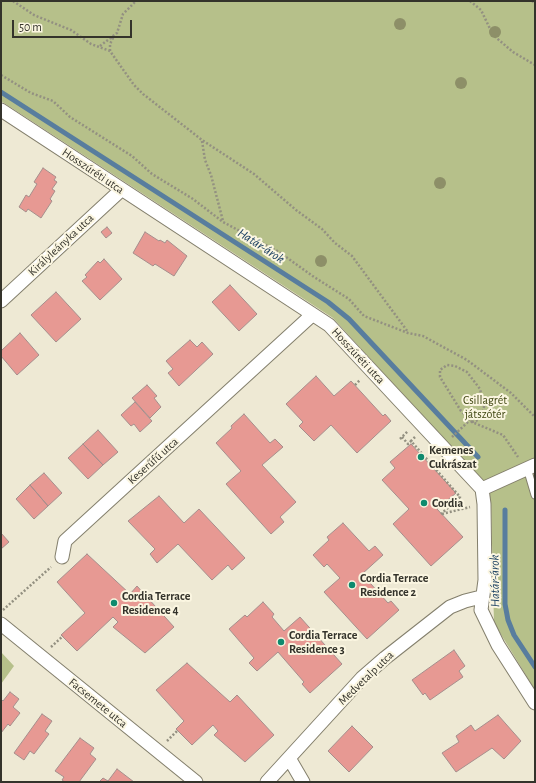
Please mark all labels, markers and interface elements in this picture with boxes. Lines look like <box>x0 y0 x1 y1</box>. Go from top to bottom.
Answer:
scale bar <box>14 12 134 38</box>
text: 50 m <box>19 21 42 33</box>
street label: Hosszúréti utca <box>59 145 127 197</box>
street label: Királyleányka utca <box>25 211 97 279</box>
water label: Határ-árok <box>235 225 287 267</box>
street label: Hosszúréti utca <box>328 325 388 387</box>
park label: Csillagrét játszótér <box>463 393 507 421</box>
street label: Keserűfű utca <box>125 434 181 488</box>
place label: Kemenes Cukrászat <box>429 443 477 471</box>
marker: Kemenes Cukrászat <box>416 452 426 462</box>
place label: Cordia <box>432 496 463 510</box>
marker: Cordia <box>419 498 429 508</box>
water label: Határ-árok <box>487 554 503 608</box>
place label: Cordia Terrace Residence 2 <box>360 571 428 599</box>
marker: Cordia Terrace Residence 2 <box>347 580 357 590</box>
place label: Cordia Terrace Residence 4 <box>122 589 190 617</box>
marker: Cordia Terrace Residence 4 <box>109 598 119 608</box>
place label: Cordia Terrace Residence 3 <box>289 628 357 656</box>
marker: Cordia Terrace Residence 3 <box>276 637 286 647</box>
street label: Medvetalp utca <box>335 648 397 708</box>
street label: Facsemete utca <box>66 675 130 731</box>

